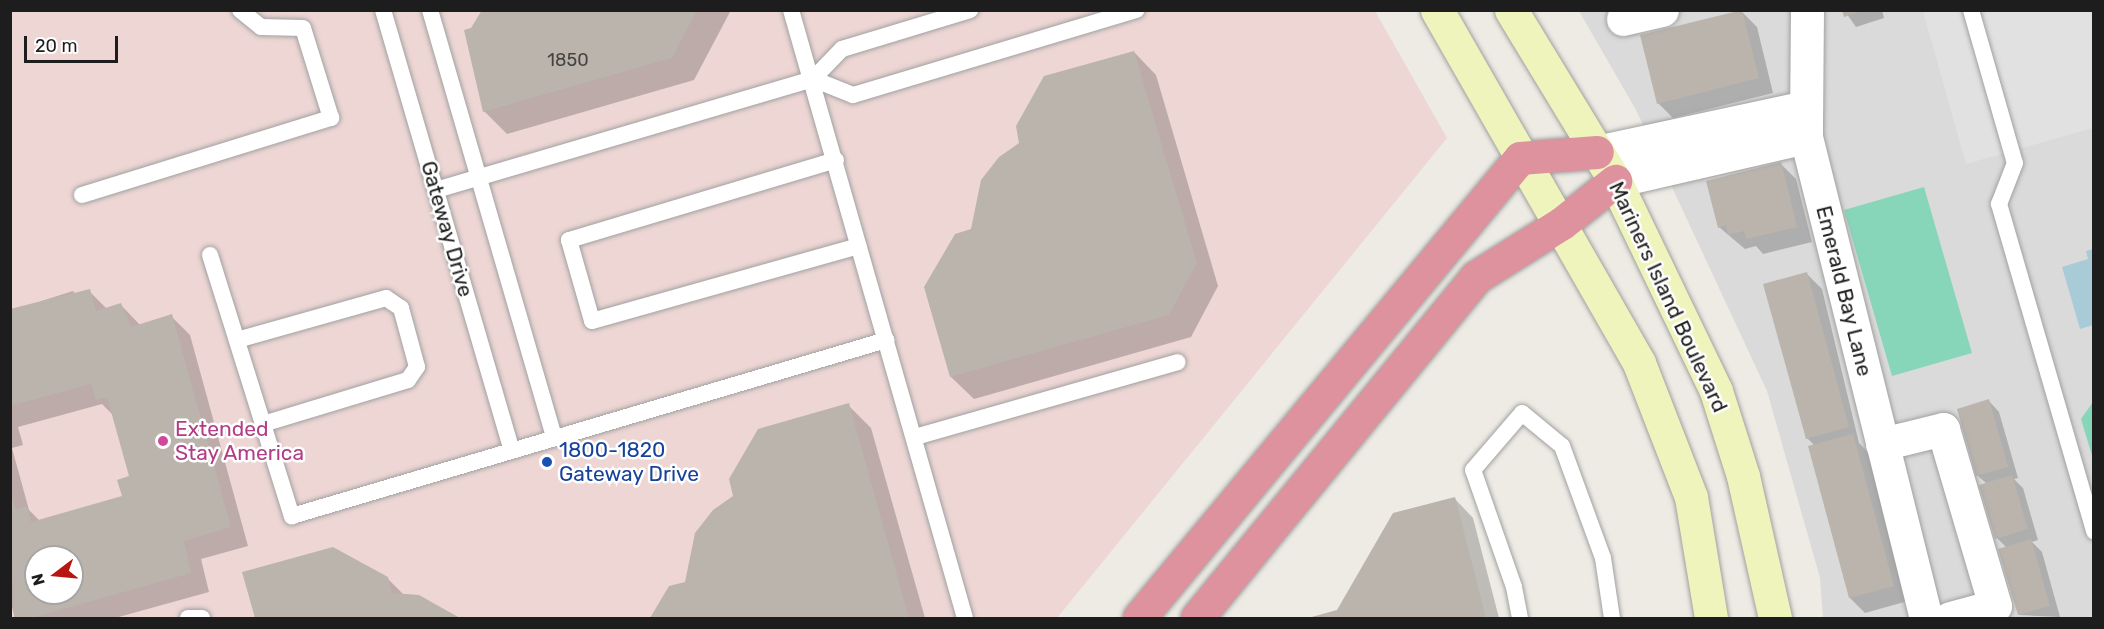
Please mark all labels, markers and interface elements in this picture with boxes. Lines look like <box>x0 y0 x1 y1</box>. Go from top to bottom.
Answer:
scale bar <box>27 24 122 62</box>
text: 20 m <box>35 35 77 57</box>
house number: 1850 <box>547 49 589 71</box>
street label: Gateway Drive <box>416 158 478 300</box>
street label: Mariners Island Boulevard <box>1603 178 1733 416</box>
street label: Emerald Bay Lane <box>1811 203 1877 379</box>
place label: Extended Stay America <box>175 416 305 466</box>
marker: Extended Stay America <box>156 434 170 448</box>
place label: 1800-1820 Gateway Drive <box>559 437 700 487</box>
marker: 1800-1820 Gateway Drive <box>540 455 554 469</box>
north arrow <box>24 545 84 605</box>
text: N <box>27 571 49 588</box>

